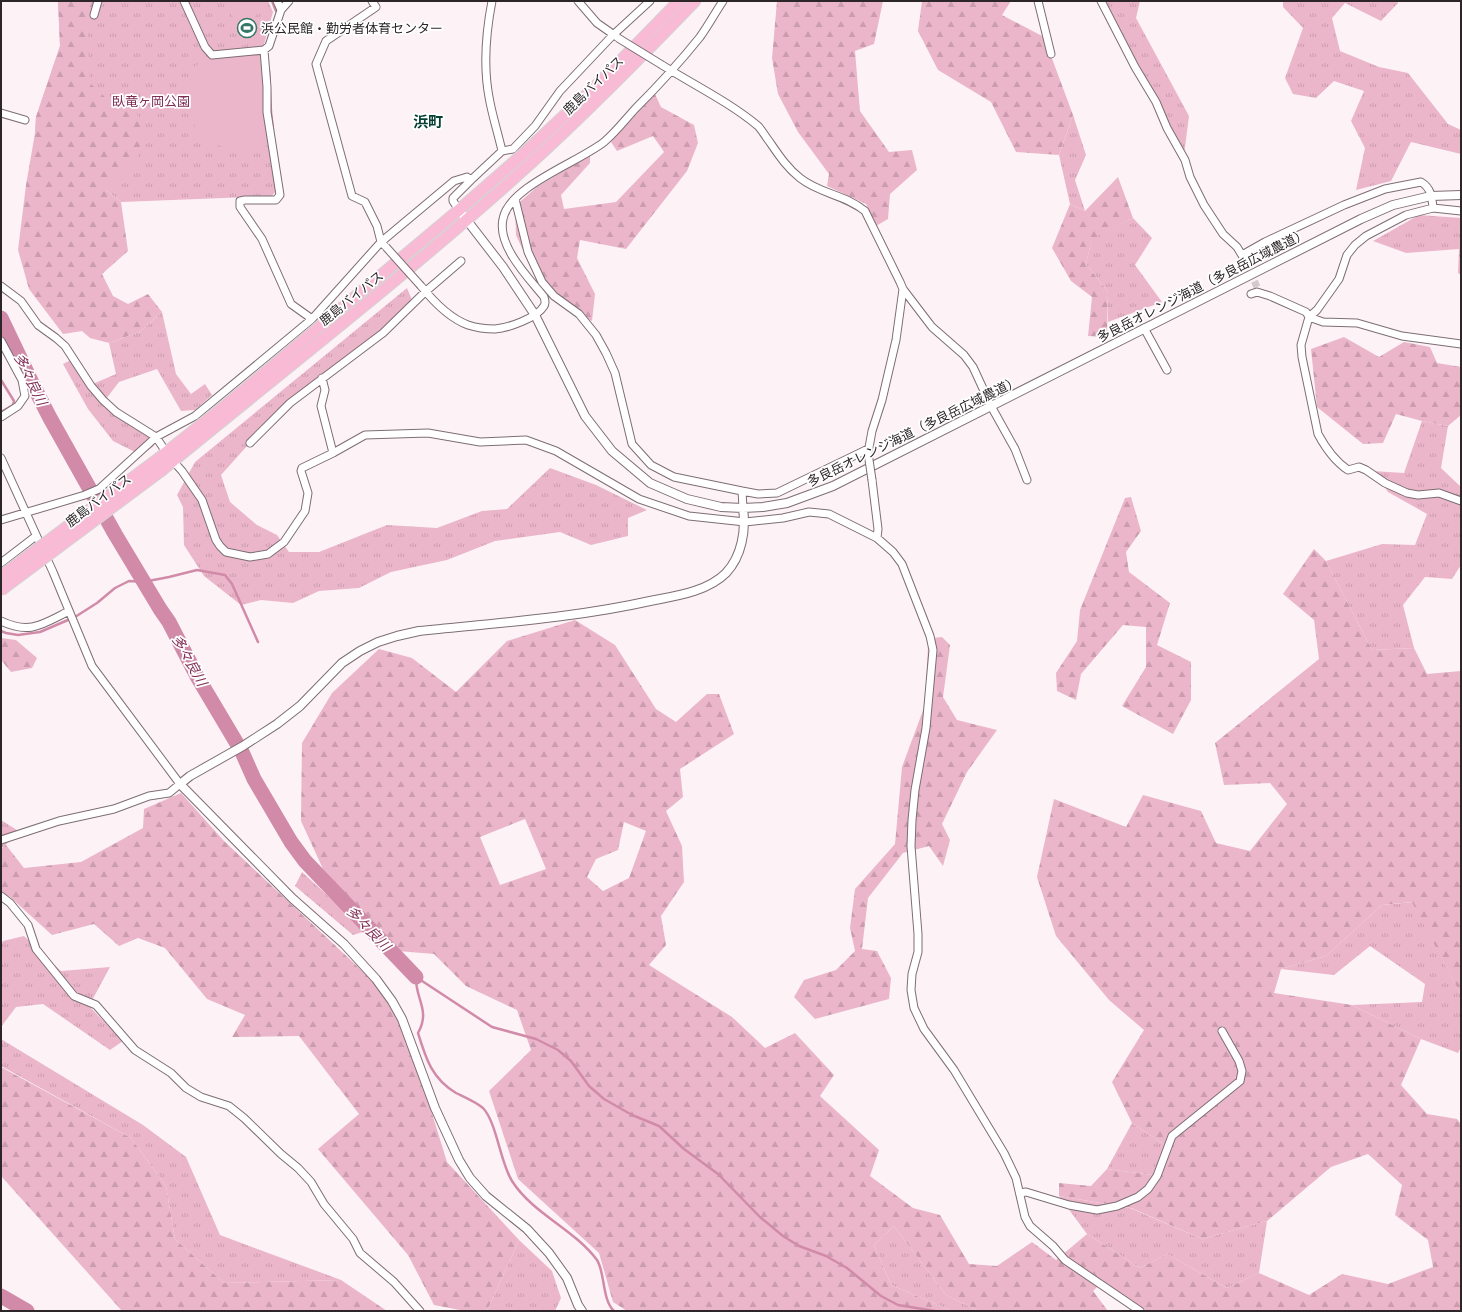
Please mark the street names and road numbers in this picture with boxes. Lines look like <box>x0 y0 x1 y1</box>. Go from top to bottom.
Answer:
street label: 鹿島バイパス <box>559 52 627 118</box>
street label: 多良岳オレンジ海道（多良岳広域農道） <box>1094 225 1310 345</box>
street label: 鹿島バイパス <box>316 267 386 329</box>
street label: 多良岳オレンジ海道（多良岳広域農道） <box>804 373 1022 489</box>
street label: 鹿島バイパス <box>62 470 134 530</box>

